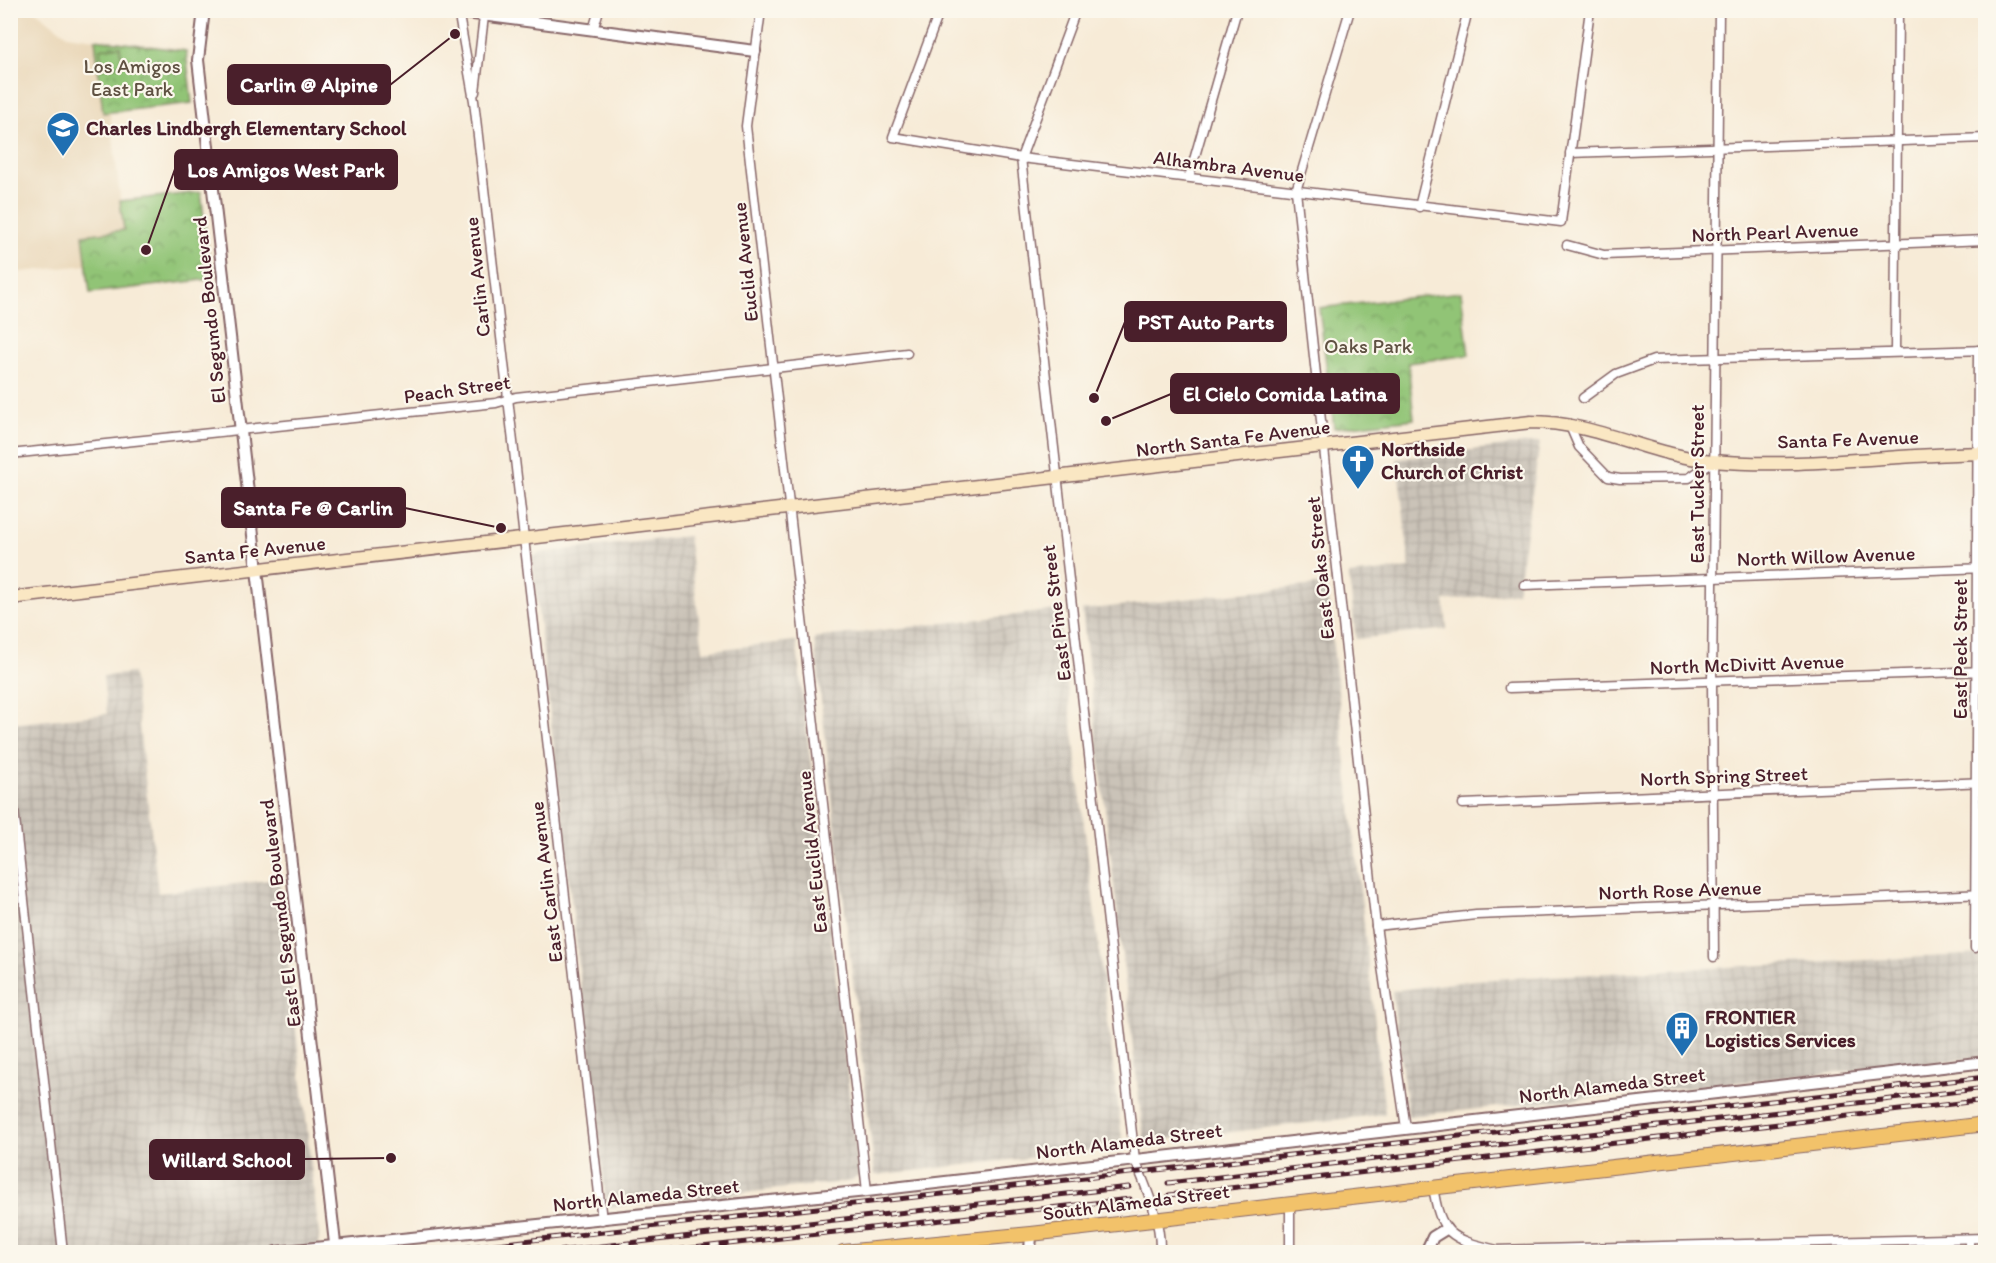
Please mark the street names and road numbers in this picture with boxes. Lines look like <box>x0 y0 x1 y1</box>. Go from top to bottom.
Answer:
street label: Alhambra Avenue <box>1152 145 1306 187</box>
street label: Euclid Avenue <box>727 201 763 323</box>
street label: El Segundo Boulevard <box>187 215 231 405</box>
street label: Carlin Avenue <box>459 216 495 338</box>
street label: North Pearl Avenue <box>1691 217 1859 247</box>
street label: Peach Street <box>402 370 512 408</box>
street label: East Tucker Street <box>1685 404 1709 564</box>
street label: North Santa Fe Avenue <box>1134 414 1332 462</box>
street label: Santa Fe Avenue <box>1777 425 1919 453</box>
street label: East Oaks Street <box>1301 495 1339 641</box>
street label: Santa Fe Avenue <box>183 531 327 569</box>
street label: North Willow Avenue <box>1736 541 1916 571</box>
street label: East Pine Street <box>1036 543 1076 683</box>
street label: East Peck Street <box>1948 579 1972 719</box>
street label: North McDivitt Avenue <box>1649 649 1845 679</box>
street label: North Spring Street <box>1640 761 1808 791</box>
street label: East Euclid Avenue <box>792 770 832 934</box>
street label: East El Segundo Boulevard <box>254 797 306 1029</box>
street label: East Carlin Avenue <box>524 800 568 964</box>
street label: North Rose Avenue <box>1598 875 1762 905</box>
street label: North Alameda Street <box>1518 1062 1706 1108</box>
street label: North Alameda Street <box>1035 1118 1223 1164</box>
street label: North Alameda Street <box>552 1173 740 1217</box>
street label: South Alameda Street <box>1041 1179 1231 1225</box>

